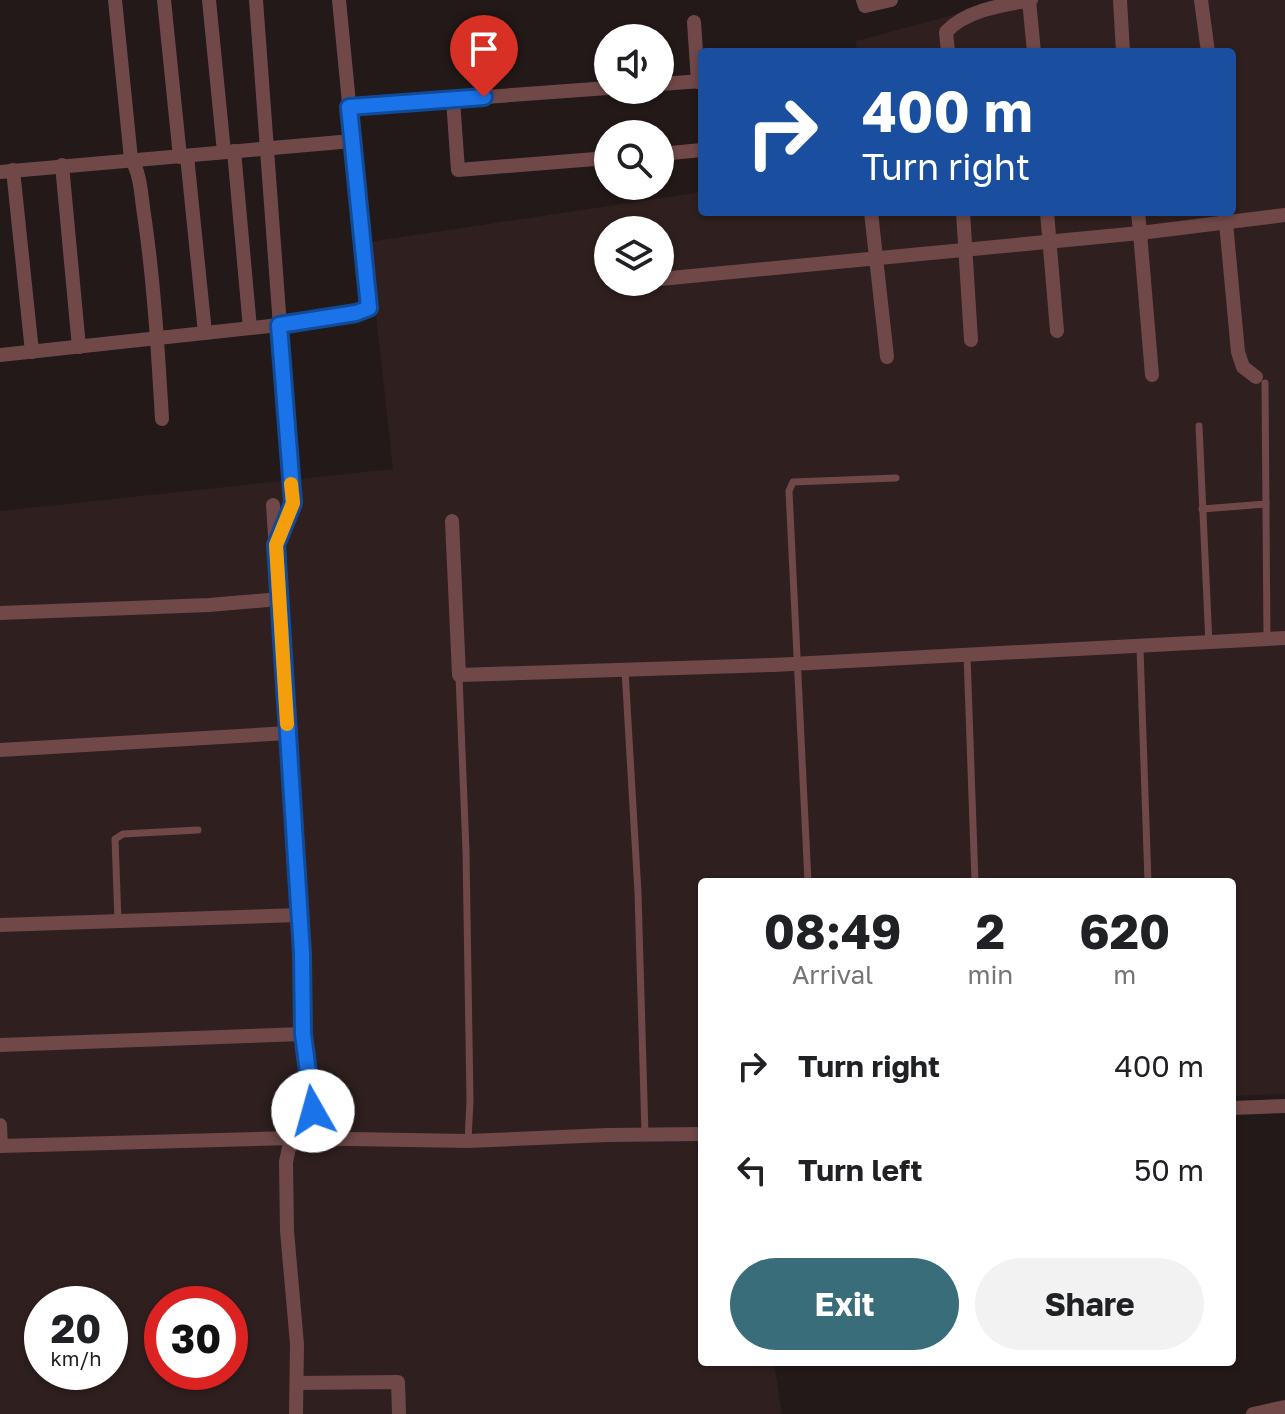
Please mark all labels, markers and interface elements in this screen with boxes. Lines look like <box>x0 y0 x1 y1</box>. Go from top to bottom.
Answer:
pin <box>450 15 518 97</box>
map controls <box>594 24 674 296</box>
button: sound <box>594 24 674 104</box>
icon: arrive <box>462 27 506 71</box>
text: 400 m <box>862 77 1033 144</box>
icon: right <box>730 80 834 184</box>
button: search <box>594 120 674 200</box>
text: Turn right <box>862 145 1030 188</box>
button: layers <box>594 216 674 296</box>
text: 08:49 <box>764 902 902 960</box>
text: 2 <box>976 902 1005 960</box>
text: 620 <box>1079 902 1170 960</box>
text: Arrival <box>792 959 873 990</box>
text: min <box>967 959 1013 990</box>
text: m <box>1113 959 1136 990</box>
icon: right <box>730 1044 774 1088</box>
text: Turn right <box>798 1048 940 1084</box>
text: 400 m <box>1114 1048 1204 1084</box>
position arrow <box>271 1069 355 1153</box>
icon: left <box>730 1148 774 1192</box>
text: Turn left <box>798 1152 923 1188</box>
text: 50 m <box>1134 1152 1204 1188</box>
button: Exit <box>730 1258 959 1350</box>
button: Share <box>975 1258 1204 1350</box>
speed limit sign: 30 <box>144 1286 248 1390</box>
text: 20 <box>51 1304 101 1352</box>
text: km/h <box>51 1346 101 1370</box>

